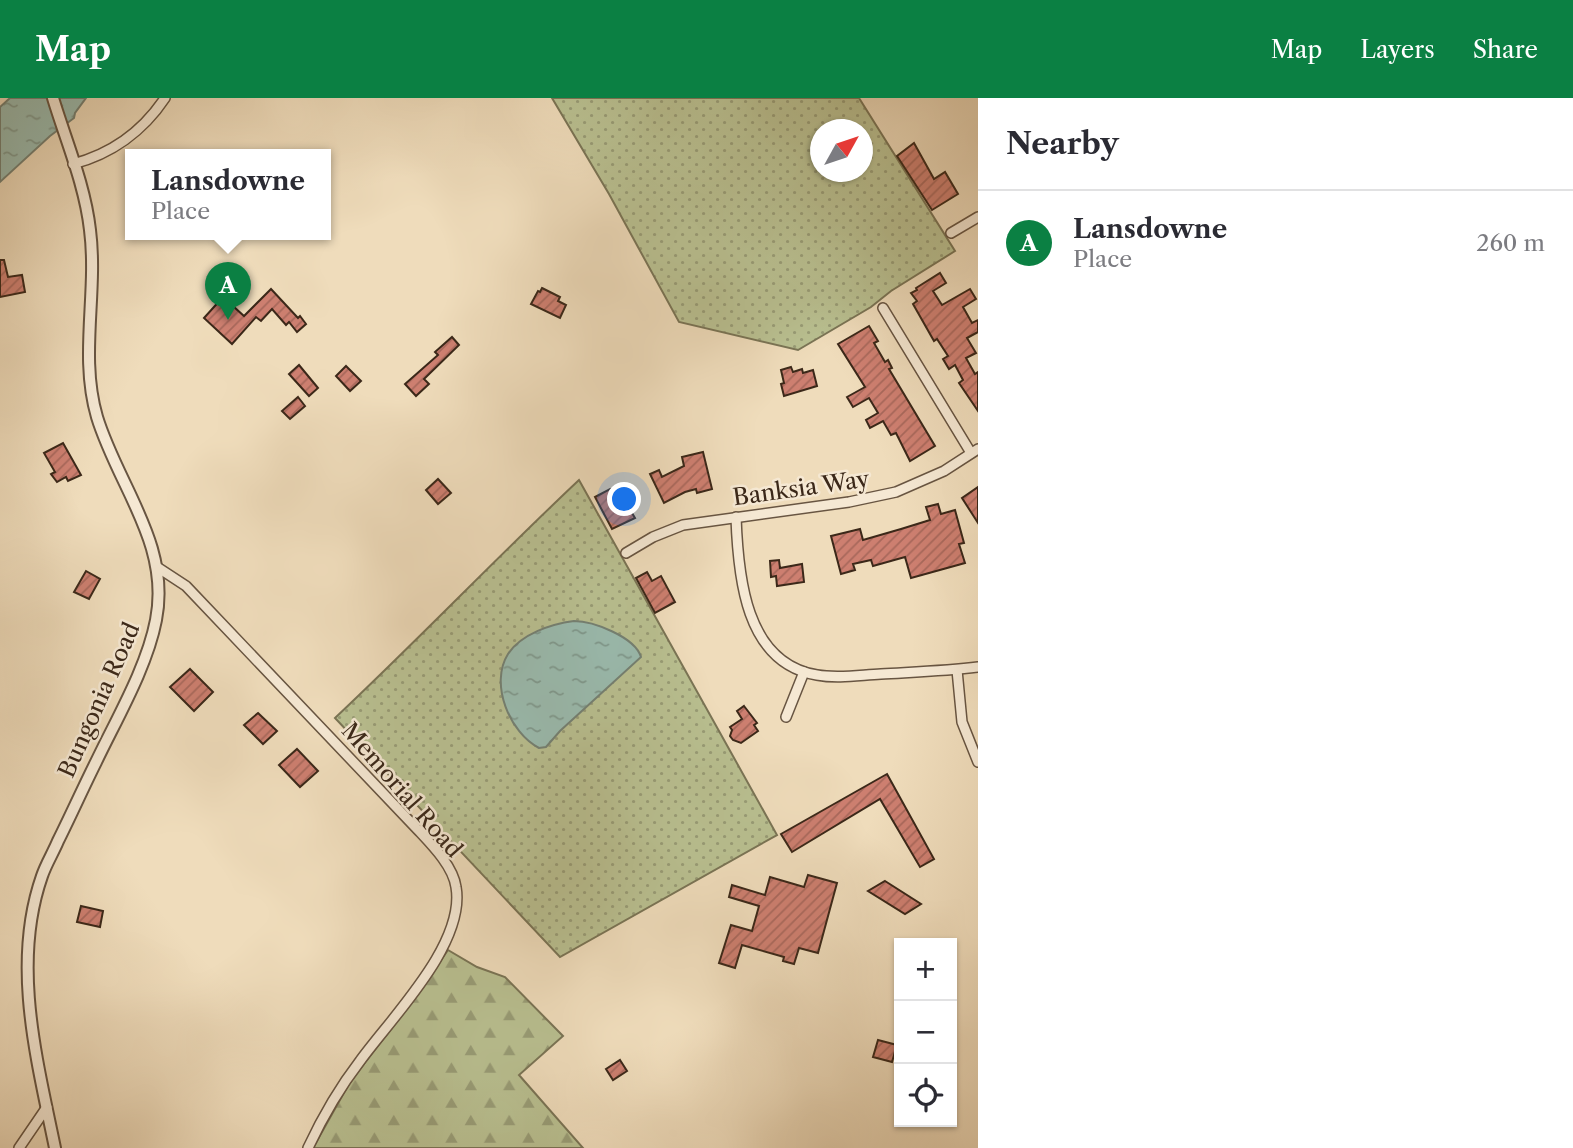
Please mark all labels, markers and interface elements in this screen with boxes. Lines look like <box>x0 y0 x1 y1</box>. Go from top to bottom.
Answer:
text: Map <box>35 29 111 70</box>
text: Map <box>1271 35 1322 64</box>
text: Layers <box>1360 35 1435 64</box>
text: Share <box>1473 35 1538 64</box>
north arrow <box>810 119 873 182</box>
text: Nearby <box>1006 125 1119 162</box>
popup <box>125 149 331 240</box>
text: Lansdowne <box>151 165 305 197</box>
text: Place <box>151 197 210 225</box>
text: Lansdowne <box>1073 213 1227 245</box>
text: A <box>1020 229 1038 257</box>
text: 260 m <box>1476 229 1545 257</box>
text: Place <box>1073 245 1132 273</box>
pin: A <box>205 262 251 320</box>
street label: Banksia Way <box>731 465 871 511</box>
your location <box>607 482 641 516</box>
street label: Bungonia Road <box>52 618 146 782</box>
street label: Memorial Road <box>336 717 468 863</box>
map controls <box>894 938 957 1127</box>
button: + <box>894 938 957 1001</box>
button: − <box>894 1001 957 1064</box>
button: locate <box>894 1064 957 1127</box>

